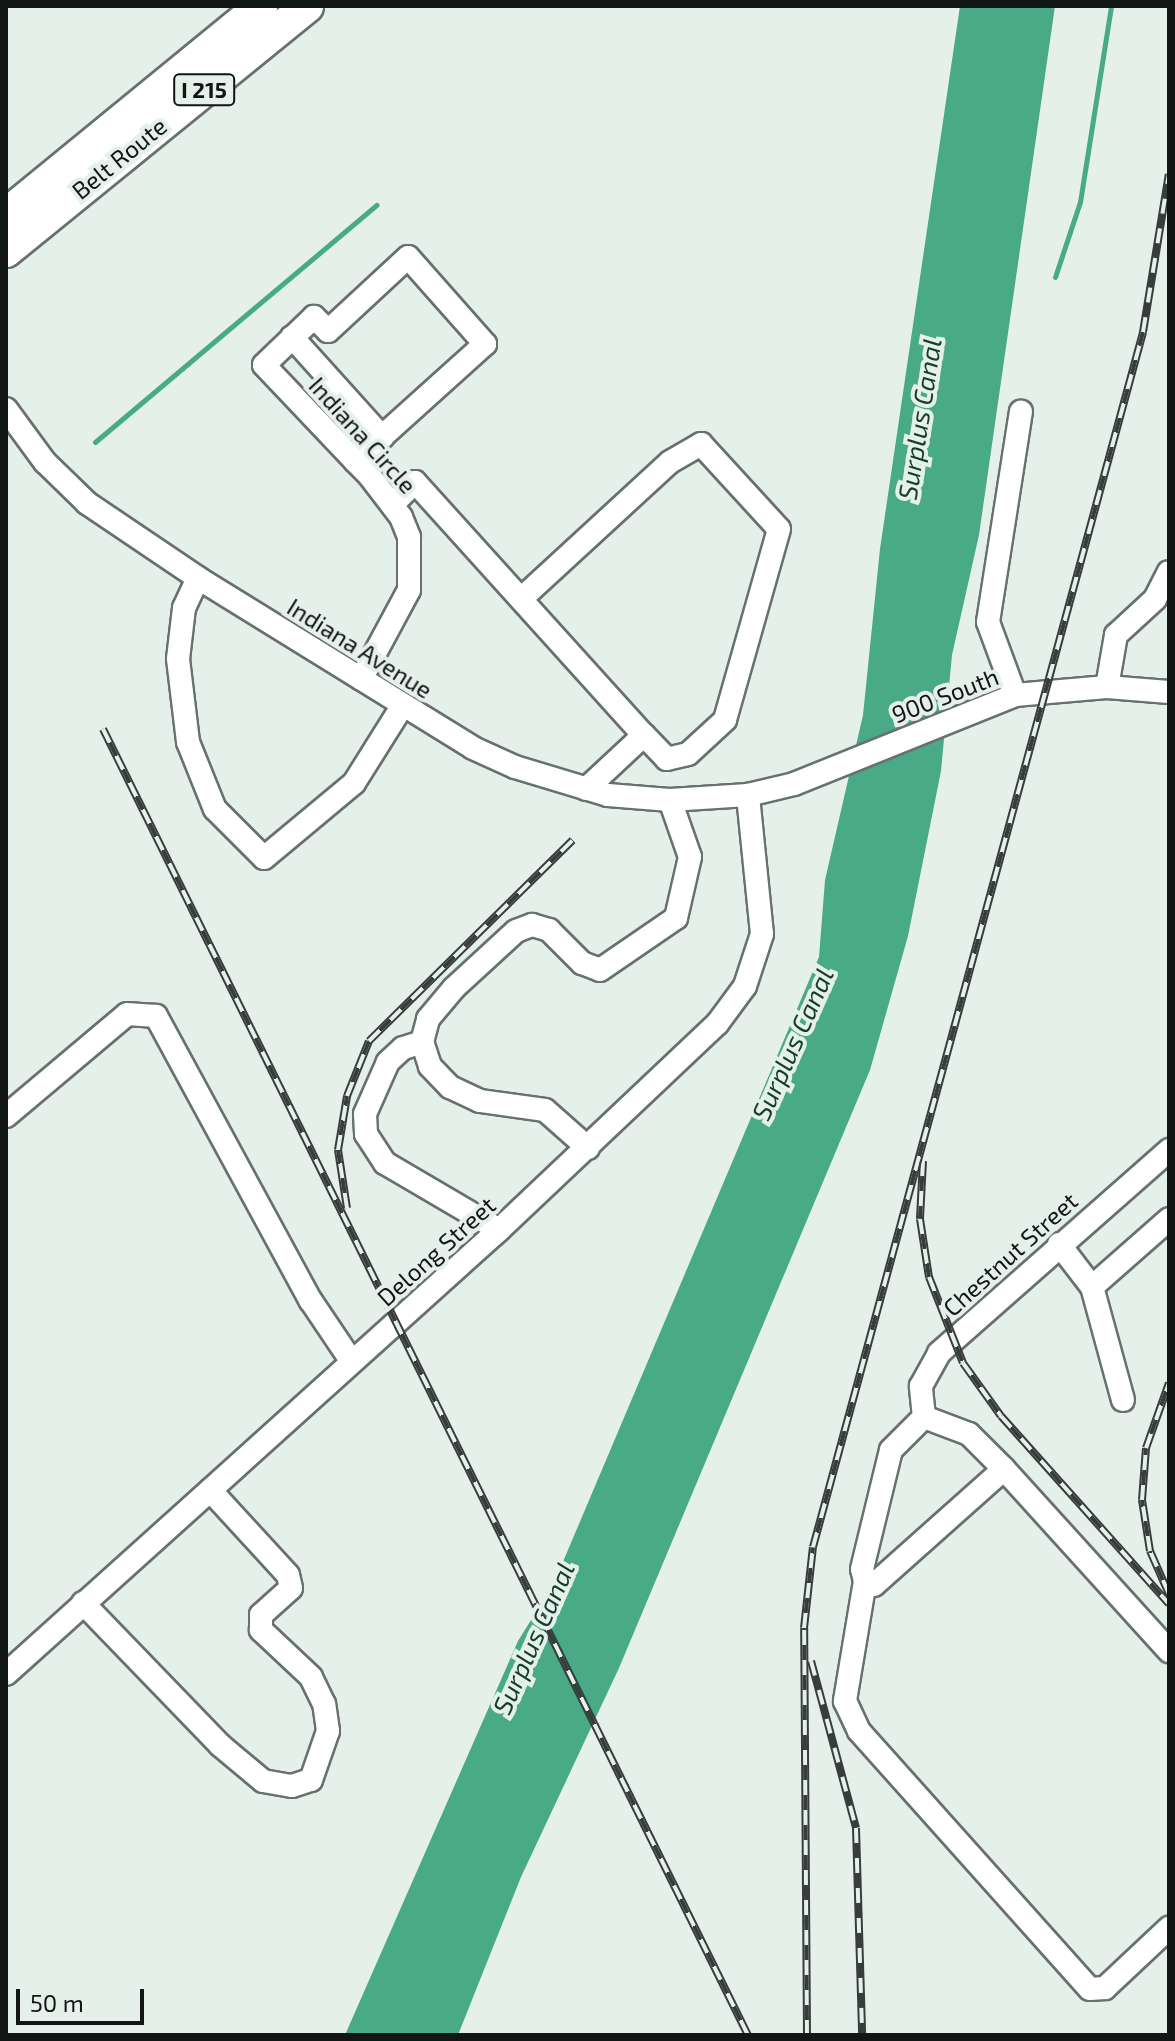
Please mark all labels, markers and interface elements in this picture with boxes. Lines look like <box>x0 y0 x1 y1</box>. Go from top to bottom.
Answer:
road number: I 215 <box>172 72 236 108</box>
street label: Belt Route <box>66 111 172 205</box>
water label: Surplus Canal <box>891 336 947 502</box>
street label: Indiana Circle <box>303 371 423 499</box>
street label: Indiana Avenue <box>282 592 438 704</box>
street label: 900 South <box>888 662 1002 728</box>
water label: Surplus Canal <box>745 963 839 1125</box>
street label: Chestnut Street <box>937 1186 1083 1322</box>
street label: Delong Street <box>371 1190 501 1312</box>
water label: Surplus Canal <box>486 1557 580 1719</box>
scale bar <box>20 1973 148 2023</box>
text: 50 m <box>30 1988 84 2017</box>

